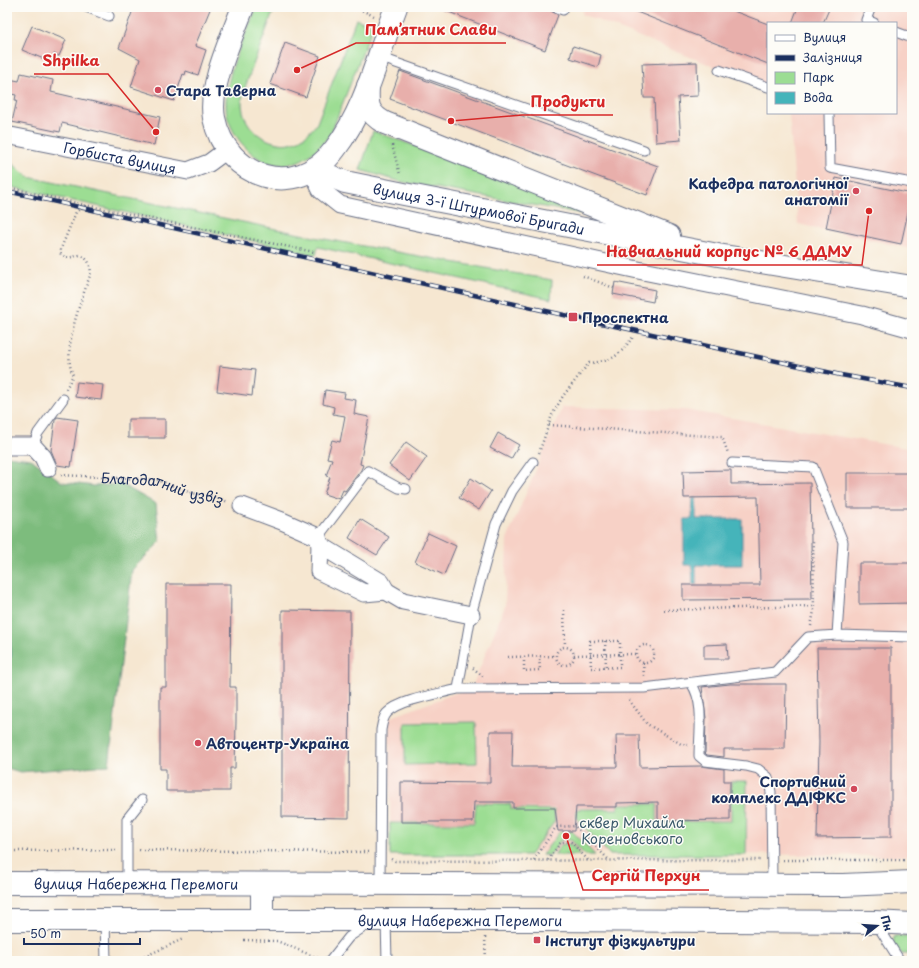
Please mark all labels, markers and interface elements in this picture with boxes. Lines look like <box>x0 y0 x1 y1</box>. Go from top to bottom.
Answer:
callout: Пам’ятник Слави <box>356 16 506 43</box>
text: Пам’ятник Слави <box>365 17 497 40</box>
legend <box>767 22 897 114</box>
text: Вулиця <box>803 28 846 46</box>
callout: Shpilka <box>34 47 108 74</box>
text: Shpilka <box>42 48 100 71</box>
text: Залізниця <box>802 48 862 66</box>
text: Парк <box>803 68 835 86</box>
place label: Стара Таверна <box>166 80 277 101</box>
marker: Стара Таверна <box>153 85 163 95</box>
callout: Продукти <box>522 88 613 115</box>
text: Вода <box>803 88 833 106</box>
text: Продукти <box>531 89 605 112</box>
street label: Горбиста вулиця <box>62 136 178 179</box>
place label: Кафедра патологічної анатомії <box>688 173 850 210</box>
street label: вулиця 3-ї Штурмової Бригади <box>371 177 587 239</box>
marker: Кафедра патологічної анатомії <box>851 186 861 196</box>
callout: Навчальний корпус № 6 ДДМУ <box>597 238 862 265</box>
text: Навчальний корпус № 6 ДДМУ <box>606 239 852 262</box>
place label: Проспектна <box>582 307 669 328</box>
marker: Проспектна <box>567 311 579 323</box>
street label: Благодатний узвіз <box>100 467 227 510</box>
place label: Автоцентр-Україна <box>206 733 350 754</box>
marker: Автоцентр-Україна <box>193 738 203 748</box>
place label: Спортивний комплекс ДДІФКС <box>711 771 846 808</box>
marker: Спортивний комплекс ДДІФКС <box>849 784 859 794</box>
park label: сквер Михайла Кореновського <box>579 812 685 849</box>
callout: Сергій Перхун <box>583 863 709 890</box>
text: Сергій Перхун <box>591 863 701 886</box>
street label: вулиця Набережна Перемоги <box>34 873 238 894</box>
north arrow <box>857 906 897 946</box>
street label: вулиця Набережна Перемоги <box>358 910 562 931</box>
text: Пн <box>877 913 898 933</box>
scale bar <box>24 920 140 946</box>
text: 50 m <box>30 924 61 942</box>
place label: Інститут фізкультури <box>545 930 695 951</box>
marker: Інститут фізкультури <box>532 935 542 945</box>

